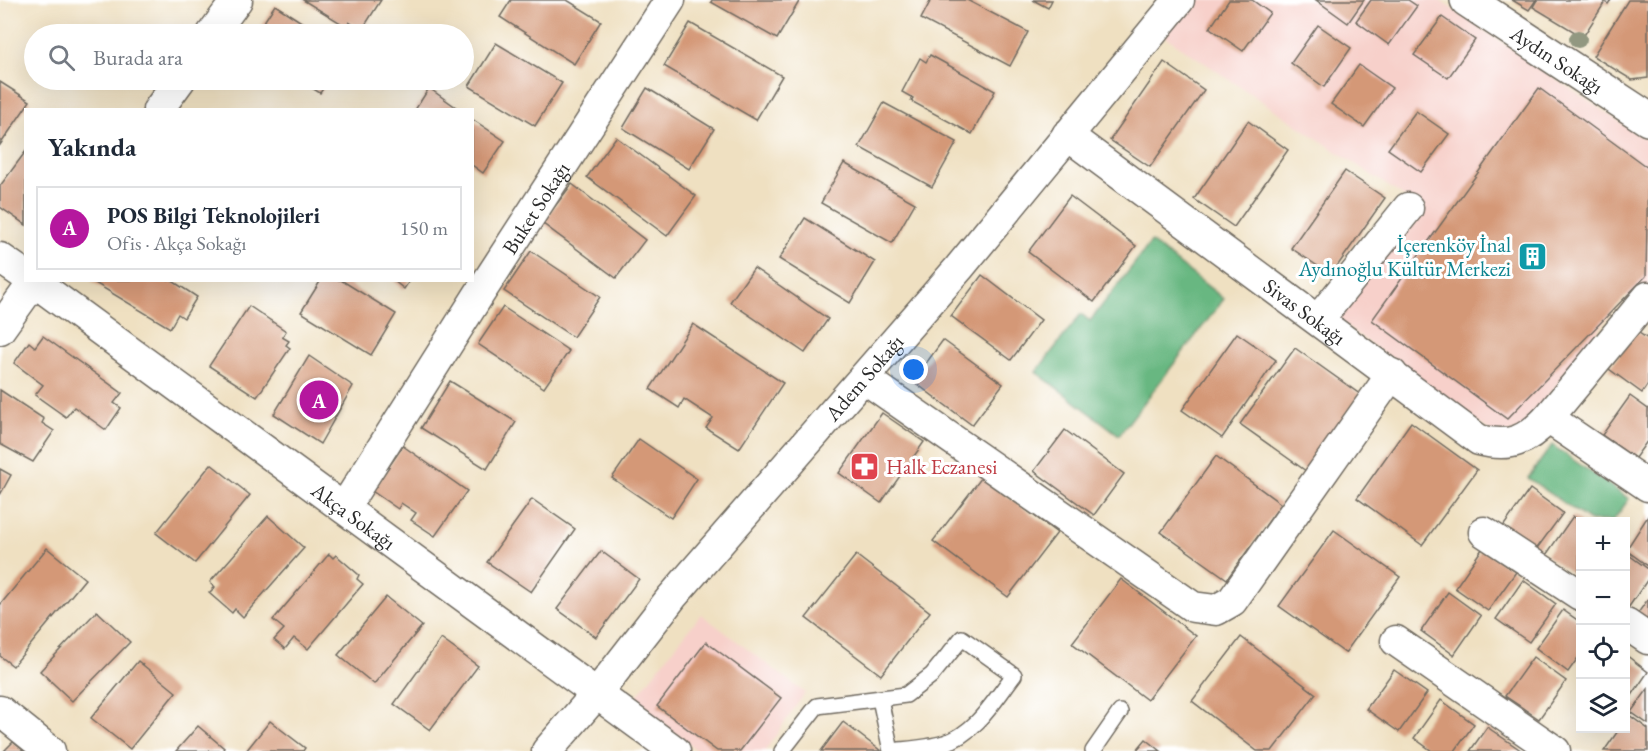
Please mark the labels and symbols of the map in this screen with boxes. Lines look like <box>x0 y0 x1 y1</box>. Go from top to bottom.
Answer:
street label: Aydın Sokağı <box>1505 19 1609 100</box>
street label: Buket Sokağı <box>495 156 575 259</box>
place label: İçerenköy İnal Aydınoğlu Kültür Merkezi <box>1297 231 1511 282</box>
building icon: İçerenköy İnal Aydınoğlu Kültür Merkezi <box>1516 240 1548 272</box>
street label: Sivas Sokağı <box>1258 272 1351 350</box>
street label: Adem Sokağı <box>818 328 909 427</box>
your location <box>899 355 928 384</box>
pin: A <box>300 378 338 422</box>
pharmacy icon: Halk Eczanesi <box>849 450 881 482</box>
place label: Halk Eczanesi <box>886 453 997 480</box>
street label: Akça Sokağı <box>306 475 401 556</box>

